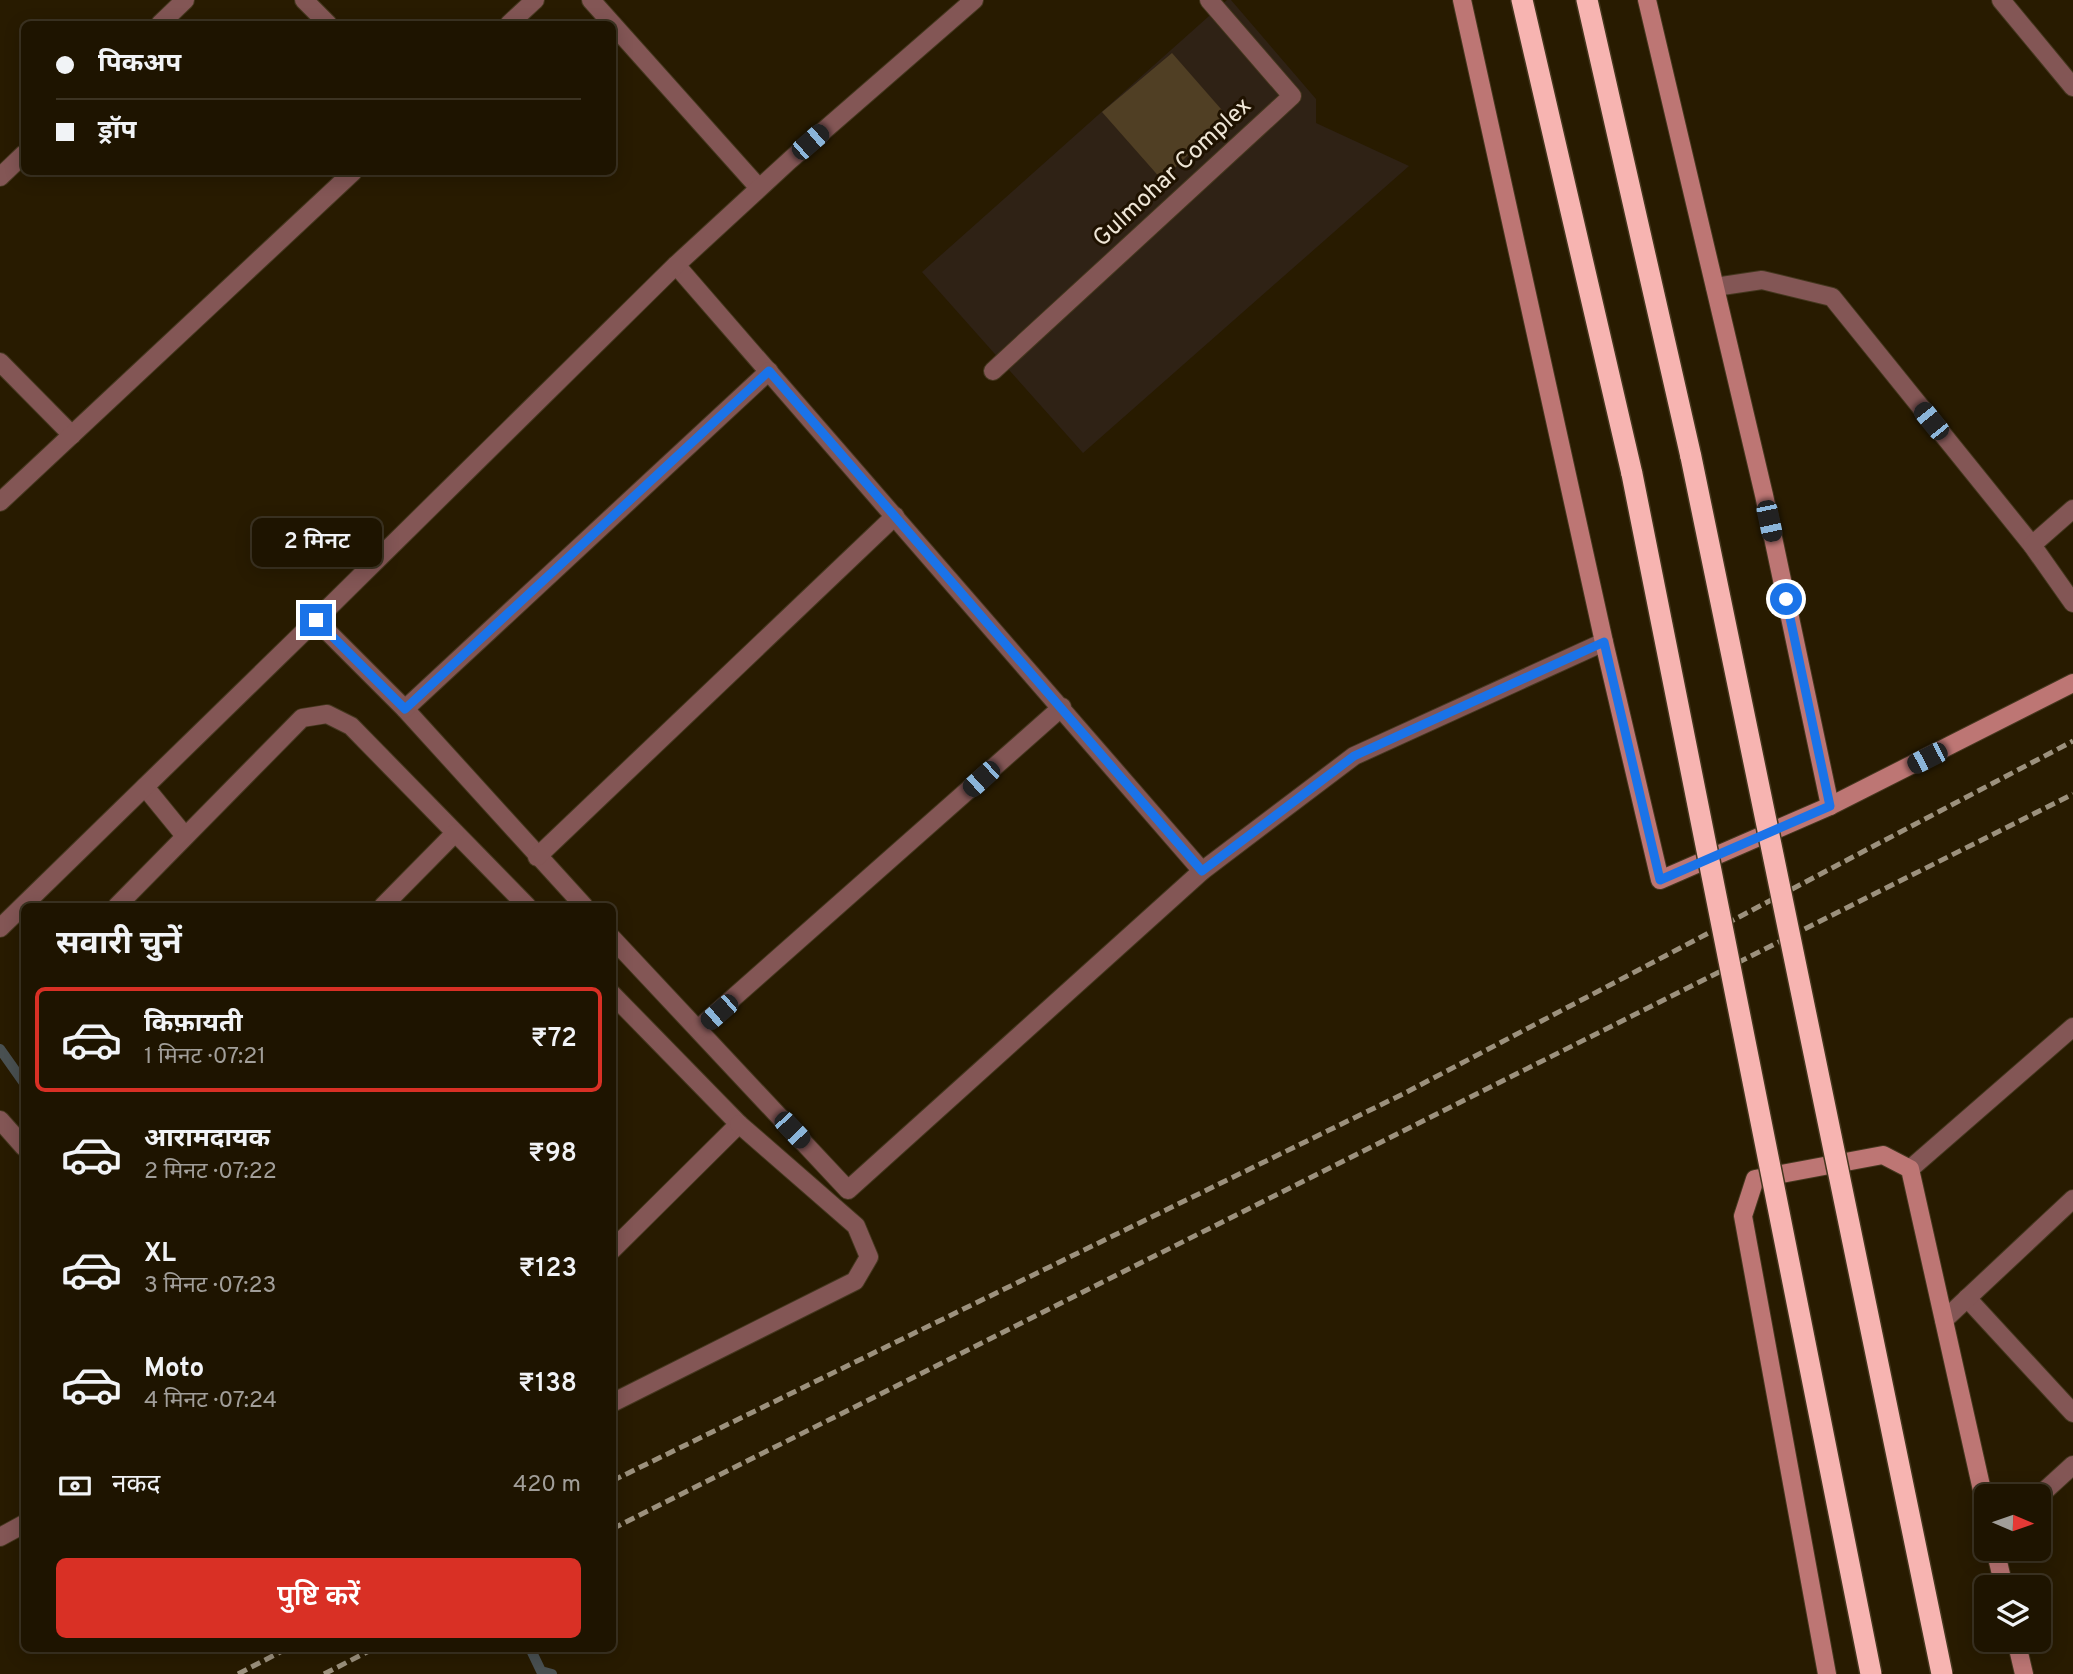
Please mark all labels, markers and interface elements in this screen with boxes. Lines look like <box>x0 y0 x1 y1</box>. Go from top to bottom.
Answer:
text: पिकअप <box>98 48 181 81</box>
street label: Gulmohar Complex <box>1087 92 1259 254</box>
text: ड्रॉप <box>98 115 136 148</box>
car <box>788 120 833 164</box>
car <box>1910 398 1953 444</box>
car <box>1755 498 1784 544</box>
callout: 2 मिनट <box>251 518 381 568</box>
text: 2 मिनट <box>284 528 350 557</box>
route start <box>1770 583 1802 615</box>
route end <box>300 604 332 636</box>
car <box>1904 739 1951 777</box>
car <box>959 757 1004 801</box>
text: सवारी चुनें <box>56 925 182 965</box>
car <box>697 990 742 1034</box>
icon: car <box>60 1008 123 1071</box>
text: किफ़ायती <box>144 1008 243 1041</box>
text: ₹72 <box>531 1023 577 1056</box>
text: 1 मिनट · 07:21 <box>144 1043 266 1072</box>
car <box>770 1107 815 1153</box>
icon: car <box>60 1123 123 1186</box>
text: आरामदायक <box>144 1123 270 1156</box>
text: ₹98 <box>528 1138 577 1171</box>
text: 2 मिनट · 07:22 <box>144 1158 277 1187</box>
icon: car <box>60 1238 123 1301</box>
text: XL <box>144 1238 176 1271</box>
text: ₹123 <box>518 1253 577 1286</box>
text: 3 मिनट · 07:23 <box>144 1272 276 1301</box>
icon: car <box>60 1353 123 1416</box>
text: Moto <box>144 1353 204 1386</box>
text: ₹138 <box>518 1368 577 1401</box>
text: 4 मिनट · 07:24 <box>144 1387 277 1416</box>
icon: cash <box>56 1467 94 1505</box>
text: नकद <box>112 1469 160 1502</box>
text: 420 m <box>513 1471 581 1500</box>
north arrow <box>1974 1484 2051 1561</box>
map controls <box>1974 1484 2051 1652</box>
button: पुष्टि करें <box>56 1558 581 1638</box>
button: layers <box>1974 1575 2051 1652</box>

